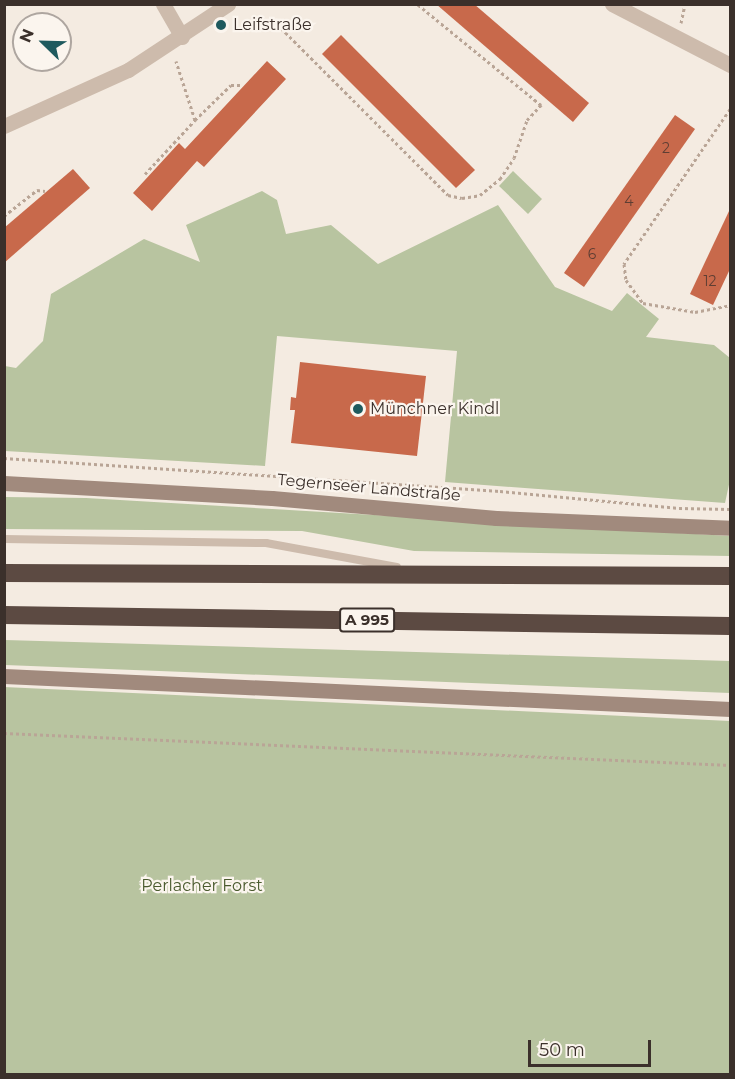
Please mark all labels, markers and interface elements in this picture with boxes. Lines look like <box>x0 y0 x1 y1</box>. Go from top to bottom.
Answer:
north arrow <box>12 12 72 72</box>
place label: Leifstraße <box>233 15 312 35</box>
marker: Leifstraße <box>214 18 228 32</box>
text: N <box>16 26 38 45</box>
house number: 2 <box>662 140 670 156</box>
house number: 4 <box>624 193 634 209</box>
house number: 6 <box>588 246 596 262</box>
house number: 12 <box>703 273 717 289</box>
place label: Münchner Kindl <box>370 399 499 419</box>
marker: Münchner Kindl <box>351 402 365 416</box>
street label: Tegernseer Landstraße <box>277 470 461 506</box>
road number: A 995 <box>338 608 395 632</box>
park label: Perlacher Forst <box>141 876 263 896</box>
scale bar <box>531 1028 654 1066</box>
text: 50 m <box>539 1039 585 1061</box>

